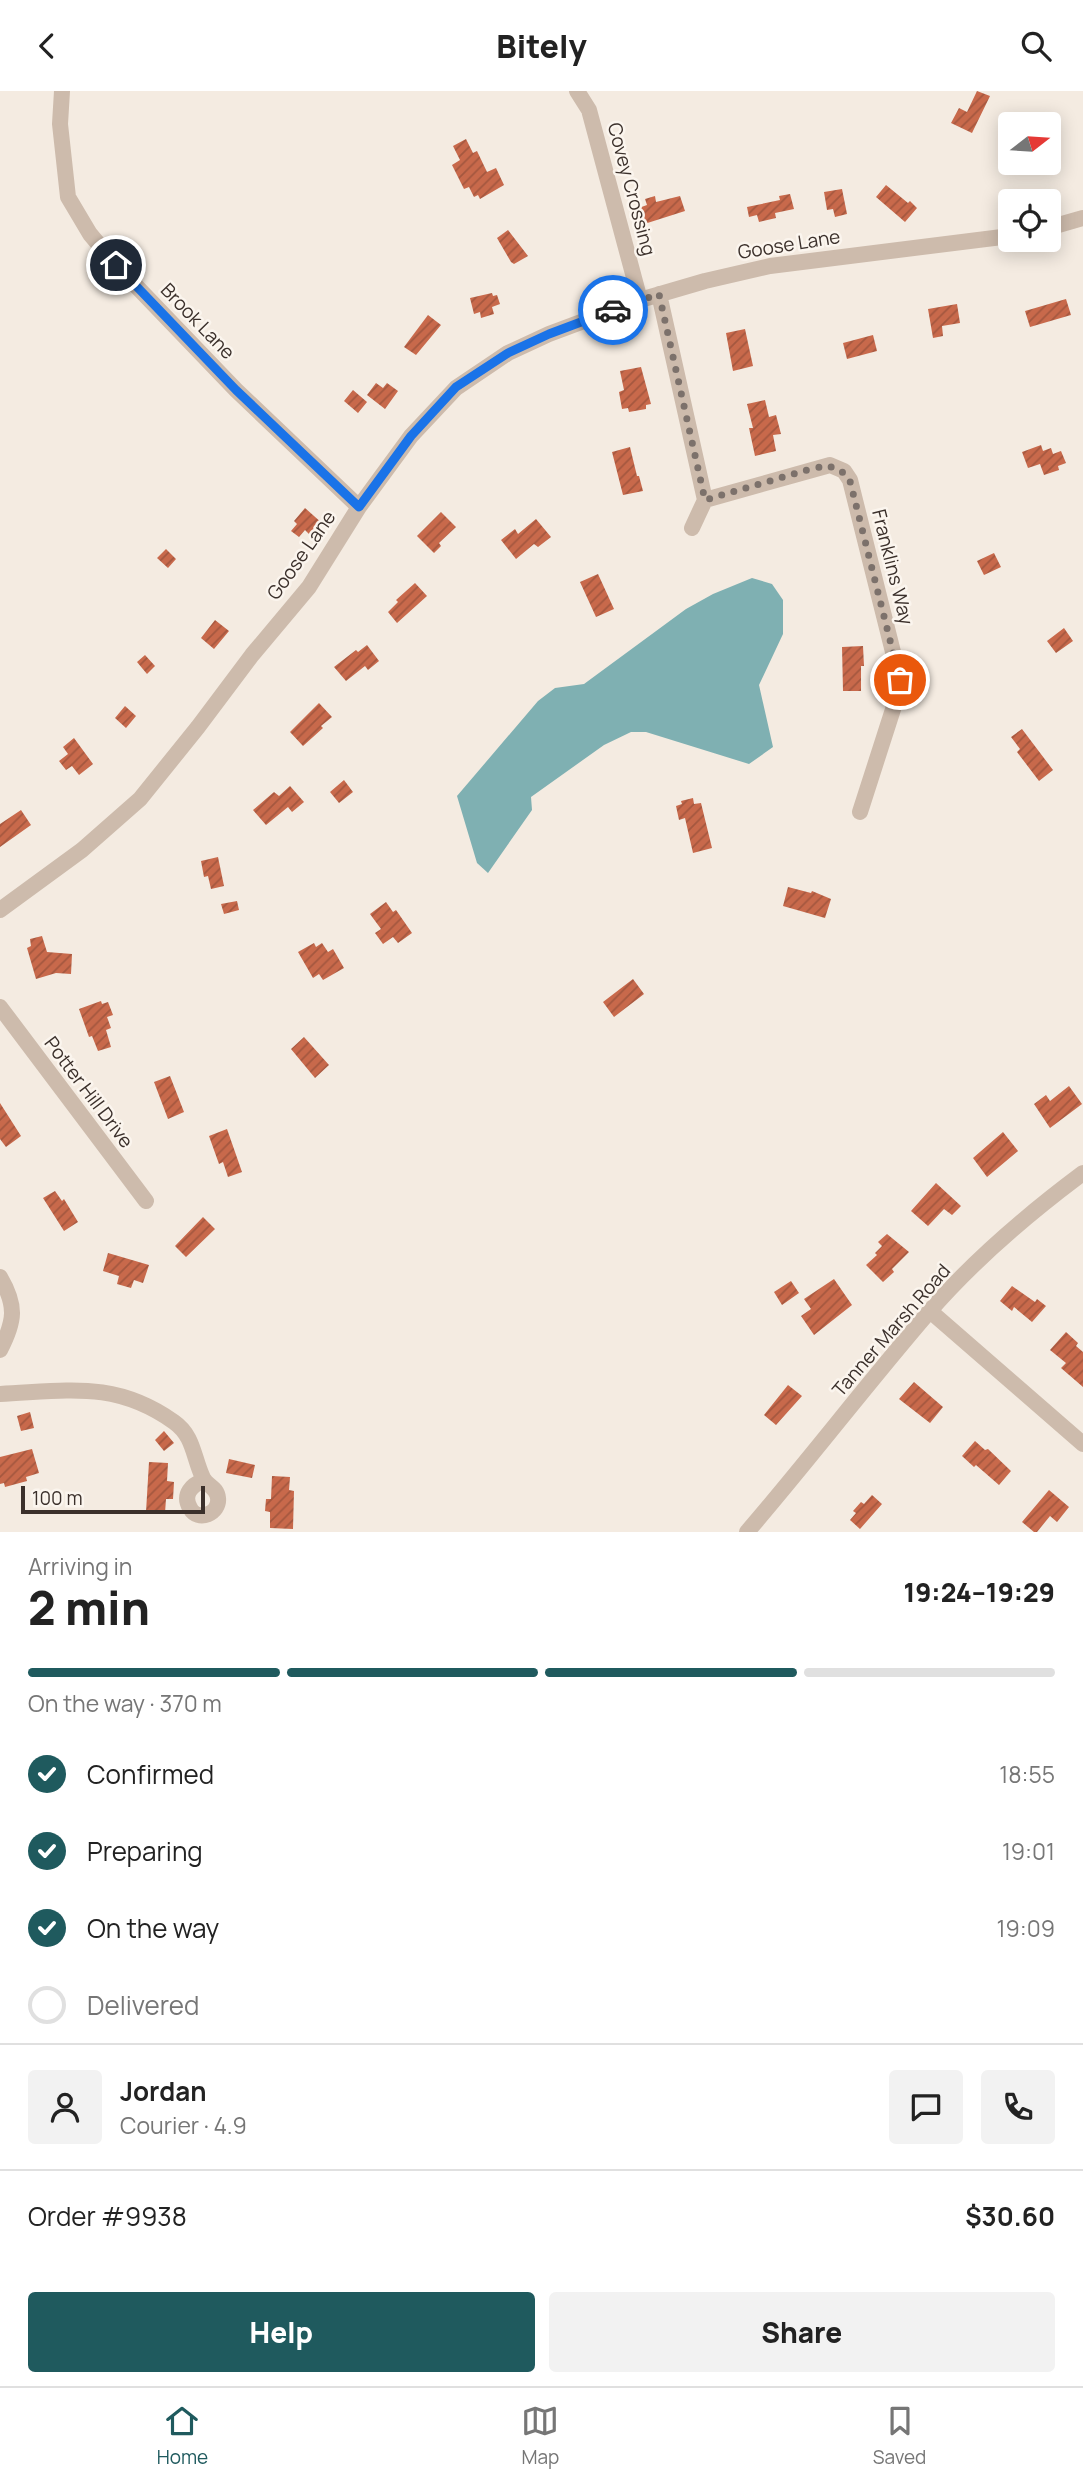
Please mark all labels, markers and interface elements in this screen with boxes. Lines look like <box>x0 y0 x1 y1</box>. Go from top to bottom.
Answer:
text: Bitely <box>496 24 587 68</box>
icon: back <box>28 27 66 65</box>
icon: search <box>1017 27 1055 65</box>
north arrow <box>998 112 1060 175</box>
map controls <box>998 112 1061 252</box>
street label: Covey Crossing <box>602 120 662 258</box>
button: locate <box>998 189 1061 252</box>
street label: Goose Lane <box>736 223 842 265</box>
pin <box>86 235 146 295</box>
icon: home <box>97 246 135 284</box>
courier <box>578 275 648 345</box>
street label: Brook Lane <box>155 277 241 365</box>
icon: car <box>594 291 632 329</box>
street label: Goose Lane <box>261 505 341 605</box>
street label: Franklins Way <box>866 507 920 627</box>
pin <box>870 650 930 710</box>
icon: bag <box>881 661 919 699</box>
street label: Potter Hill Drive <box>39 1031 139 1153</box>
street label: Tanner Marsh Road <box>826 1258 956 1402</box>
scale bar <box>21 1483 205 1515</box>
text: 100 m <box>32 1485 83 1511</box>
text: Arriving in <box>28 1550 133 1582</box>
text: 19:24–19:29 <box>903 1574 1055 1610</box>
text: 2 min <box>28 1576 150 1639</box>
text: On the way · 370 m <box>28 1687 222 1719</box>
icon: check <box>28 1755 66 1793</box>
text: Confirmed <box>87 1756 214 1792</box>
text: 18:55 <box>999 1758 1055 1790</box>
icon: check <box>28 1832 66 1870</box>
text: Preparing <box>87 1833 203 1869</box>
text: 19:01 <box>1002 1835 1055 1867</box>
icon: check <box>28 1909 66 1947</box>
text: On the way <box>87 1910 219 1946</box>
text: 19:09 <box>997 1912 1055 1944</box>
text: Delivered <box>87 1987 199 2023</box>
button: person <box>28 2070 102 2144</box>
button: chat <box>889 2070 963 2144</box>
button: phone <box>981 2070 1055 2144</box>
text: Jordan <box>120 2073 206 2109</box>
text: Courier · 4.9 <box>120 2109 247 2141</box>
text: Order #9938 <box>28 2198 187 2234</box>
text: $30.60 <box>965 2198 1055 2234</box>
button: Help <box>28 2292 535 2372</box>
button: Share <box>549 2292 1055 2372</box>
tab: Home <box>157 2402 208 2470</box>
tab: Map <box>521 2402 559 2470</box>
tab: Saved <box>873 2402 926 2470</box>

